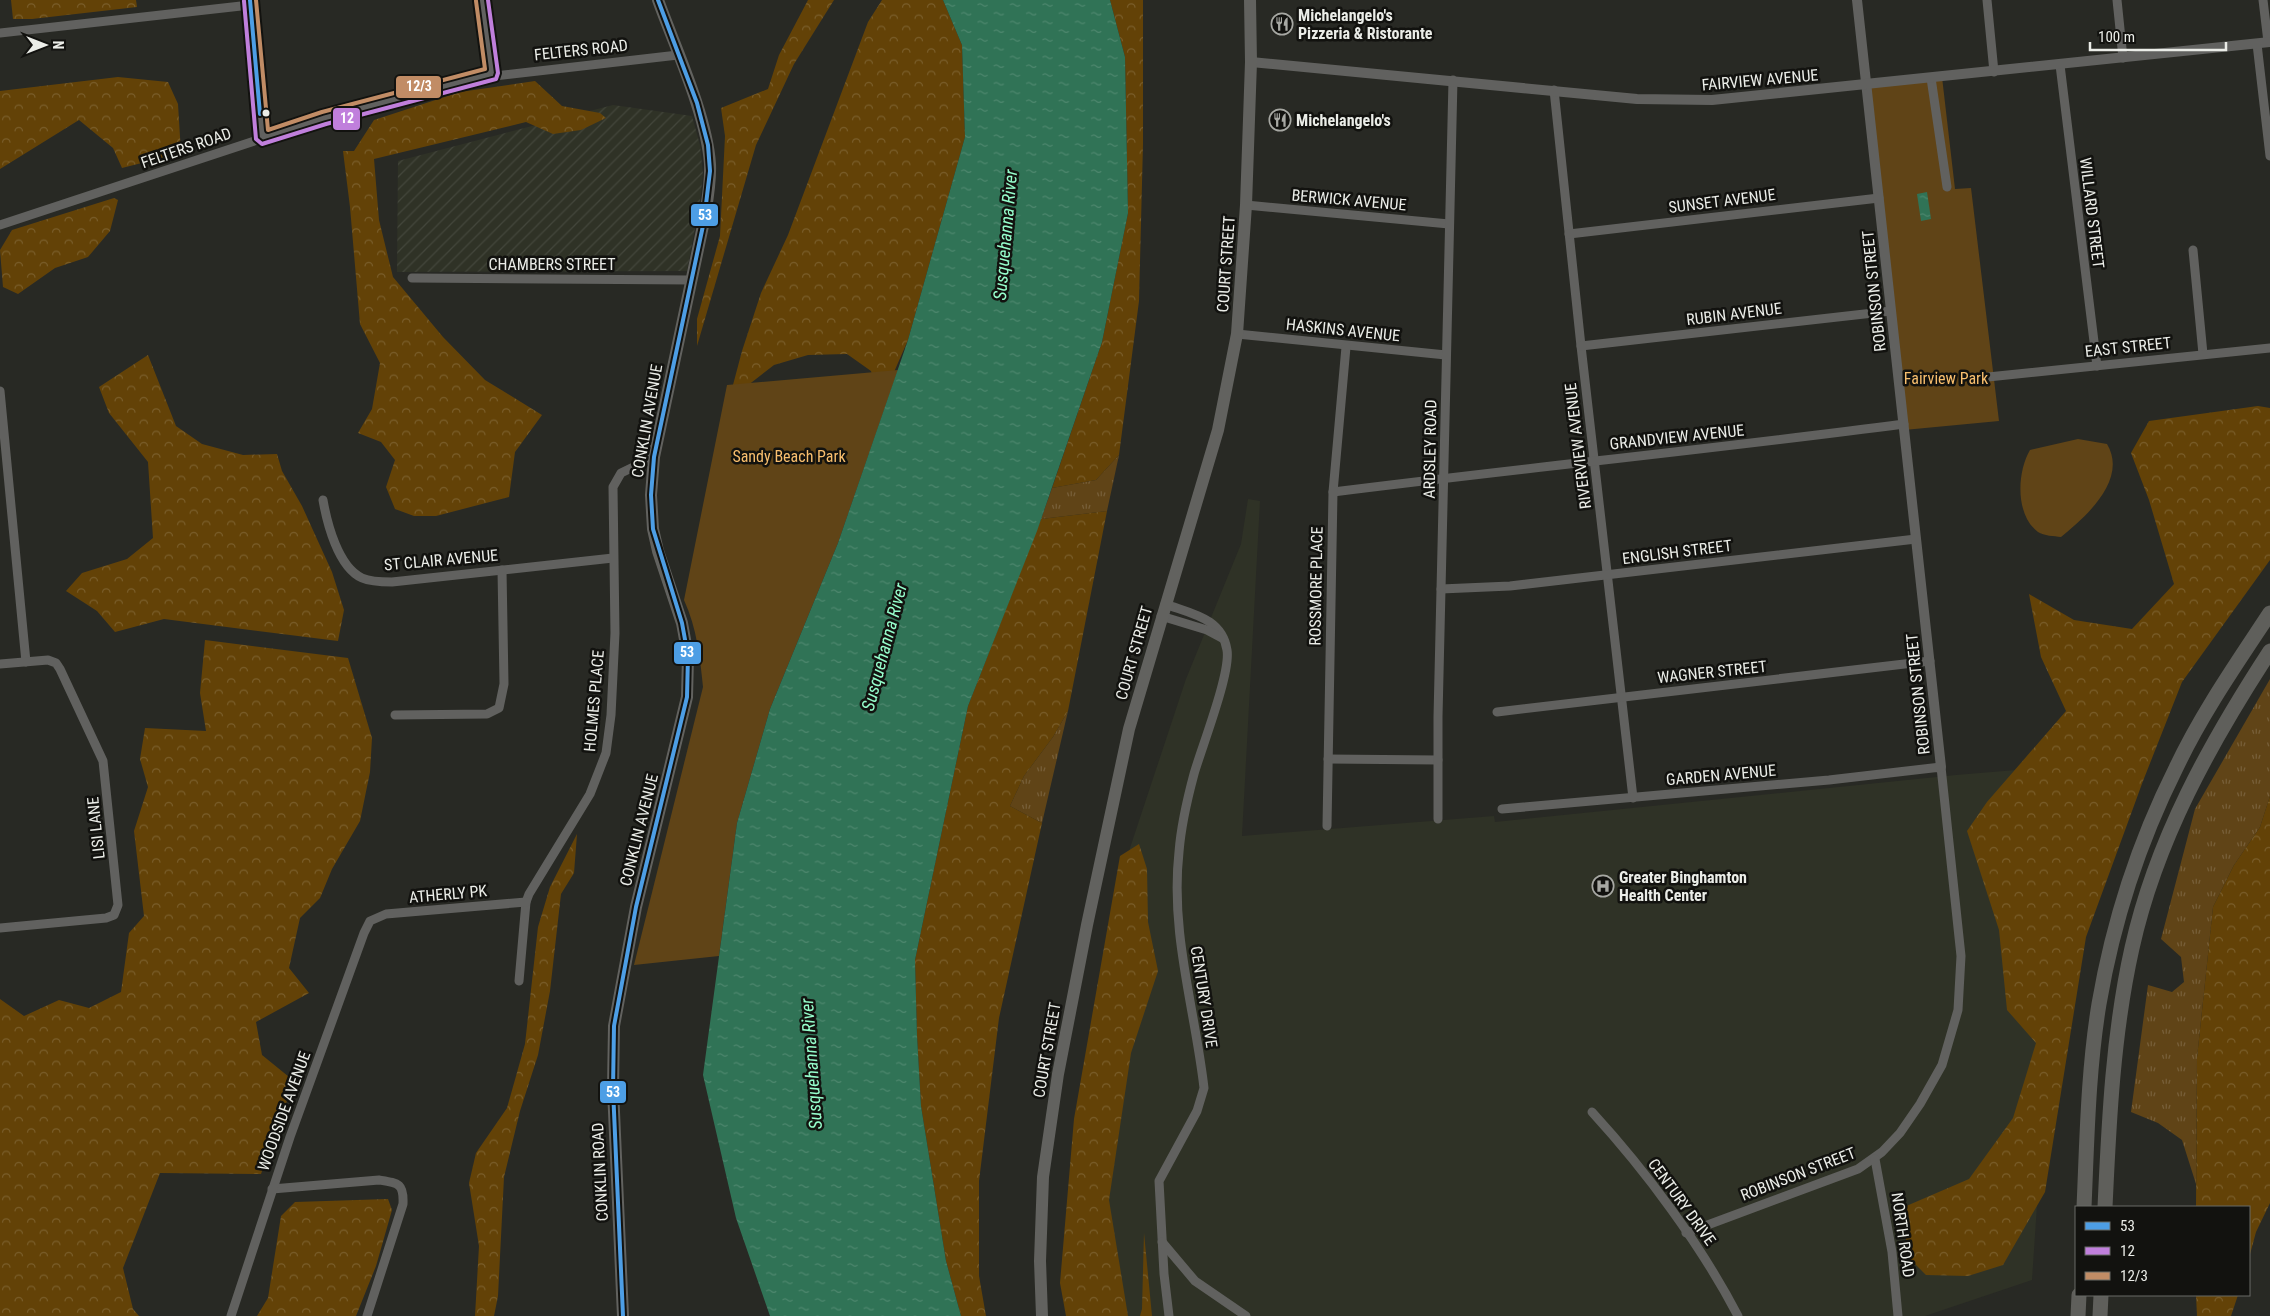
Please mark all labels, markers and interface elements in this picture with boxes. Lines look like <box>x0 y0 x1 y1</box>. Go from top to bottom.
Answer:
place label: Michelangelo's Pizzeria & Ristorante <box>1298 6 1433 43</box>
restaurant icon: Michelangelo's Pizzeria & Ristorante <box>1270 12 1294 36</box>
north arrow <box>20 20 70 70</box>
scale bar <box>2090 20 2226 52</box>
text: 100 m <box>2098 28 2135 46</box>
street label: FELTERS ROAD <box>533 36 629 64</box>
text: N <box>50 41 66 49</box>
street label: FAIRVIEW AVENUE <box>1701 65 1819 95</box>
line badge: 12/3 <box>395 75 442 99</box>
text: 12/3 <box>406 78 432 94</box>
line badge: 12 <box>332 107 361 131</box>
unlabelled marker <box>261 108 271 118</box>
restaurant icon: Michelangelo's <box>1268 108 1292 132</box>
text: 12 <box>340 110 354 126</box>
place label: Michelangelo's <box>1296 111 1391 130</box>
street label: FELTERS ROAD <box>138 124 234 172</box>
street label: WILLARD STREET <box>2076 156 2108 270</box>
water label: Susquehanna River <box>989 168 1021 301</box>
street label: SUNSET AVENUE <box>1667 185 1777 217</box>
street label: BERWICK AVENUE <box>1291 186 1407 214</box>
line badge: 53 <box>690 203 719 227</box>
text: 53 <box>698 207 712 223</box>
street label: COURT STREET <box>1213 215 1239 313</box>
street label: ROBINSON STREET <box>1858 229 1890 353</box>
street label: CHAMBERS STREET <box>488 255 616 274</box>
street label: RUBIN AVENUE <box>1685 299 1783 329</box>
street label: HASKINS AVENUE <box>1285 315 1401 345</box>
street label: EAST STREET <box>2084 333 2172 361</box>
street label: CONKLIN AVENUE <box>628 363 666 479</box>
park label: Fairview Park <box>1904 369 1989 388</box>
street label: RIVERVIEW AVENUE <box>1561 382 1595 510</box>
street label: ARDSLEY ROAD <box>1420 399 1440 499</box>
street label: GRANDVIEW AVENUE <box>1609 420 1745 454</box>
park label: Sandy Beach Park <box>732 447 846 466</box>
street label: ROSSMORE PLACE <box>1305 526 1327 646</box>
street label: ENGLISH STREET <box>1621 536 1733 568</box>
street label: ST CLAIR AVENUE <box>383 546 499 574</box>
water label: Susquehanna River <box>857 580 911 713</box>
street label: COURT STREET <box>1112 604 1156 702</box>
street label: ROBINSON STREET <box>1902 632 1934 756</box>
line badge: 53 <box>673 641 702 665</box>
text: 53 <box>680 644 694 660</box>
street label: HOLMES PLACE <box>580 649 608 753</box>
street label: WAGNER STREET <box>1656 657 1768 687</box>
street label: GARDEN AVENUE <box>1665 761 1777 789</box>
street label: CONKLIN AVENUE <box>616 772 662 888</box>
street label: LISI LANE <box>83 796 109 860</box>
place label: Greater Binghamton Health Center <box>1619 868 1747 905</box>
hospital icon: Greater Binghamton Health Center <box>1591 874 1615 898</box>
street label: ATHERLY PK <box>408 881 488 907</box>
street label: CENTURY DRIVE <box>1187 945 1221 1049</box>
water label: Susquehanna River <box>796 997 826 1130</box>
street label: COURT STREET <box>1029 1001 1065 1099</box>
street label: WOODSIDE AVENUE <box>254 1049 314 1173</box>
line badge: 53 <box>599 1080 627 1104</box>
text: 53 <box>606 1084 620 1100</box>
street label: CONKLIN ROAD <box>588 1122 612 1222</box>
street label: ROBINSON STREET <box>1738 1143 1858 1205</box>
street label: CENTURY DRIVE <box>1644 1155 1720 1249</box>
street label: NORTH ROAD <box>1888 1191 1918 1279</box>
legend <box>2075 1206 2250 1296</box>
text: 53 <box>2120 1217 2135 1235</box>
text: 12 <box>2120 1242 2135 1260</box>
text: 12/3 <box>2120 1267 2148 1285</box>

